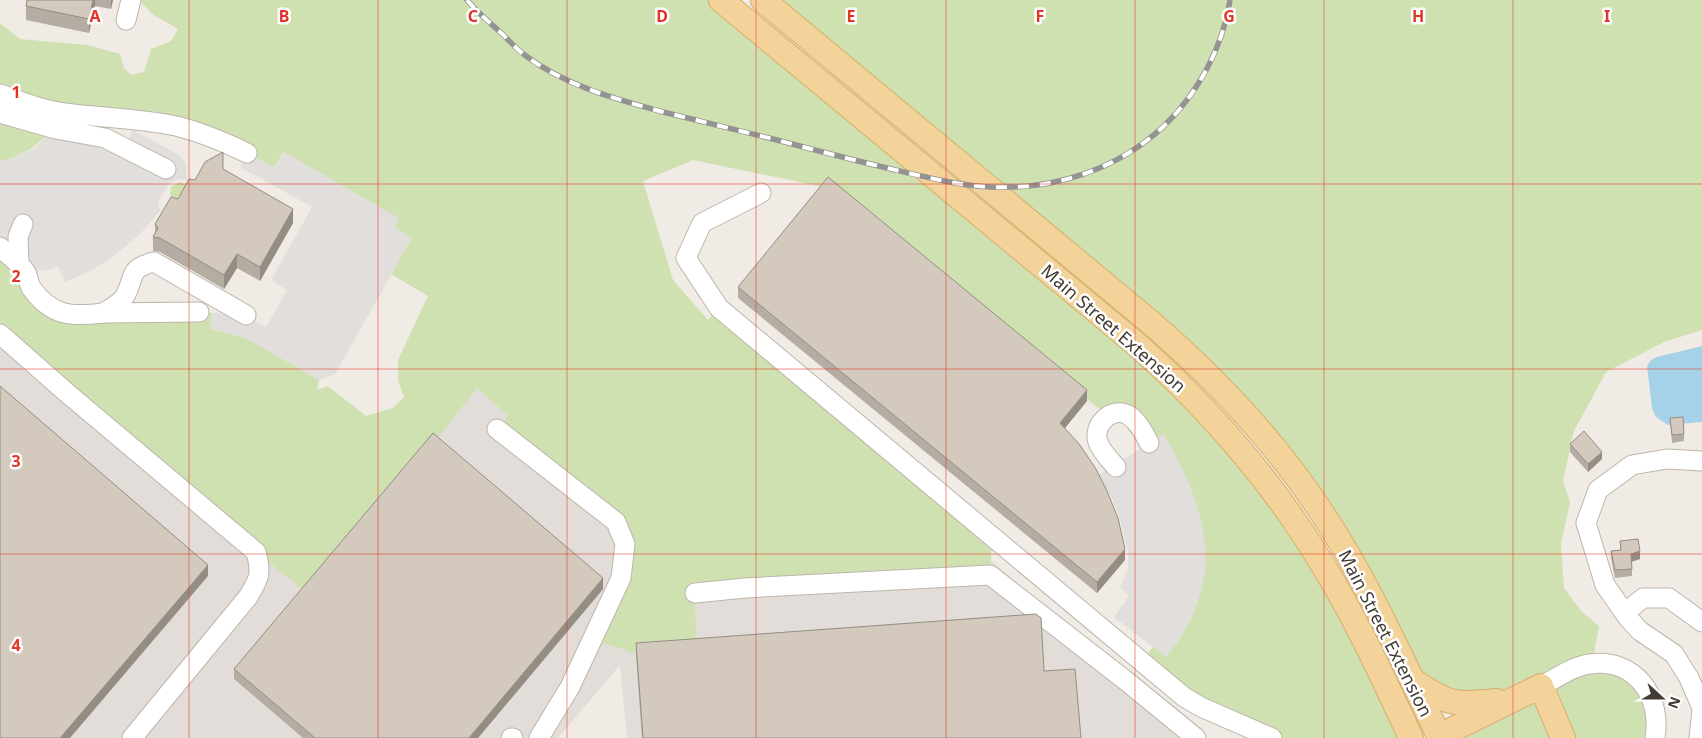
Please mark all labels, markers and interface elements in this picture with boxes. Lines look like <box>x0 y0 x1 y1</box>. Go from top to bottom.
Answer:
text: A <box>89 5 101 27</box>
text: B <box>279 5 289 27</box>
text: C <box>468 5 478 27</box>
text: D <box>656 5 668 27</box>
text: E <box>847 5 856 27</box>
text: F <box>1036 5 1044 27</box>
text: G <box>1223 5 1235 27</box>
text: H <box>1412 5 1424 27</box>
text: I <box>1604 5 1610 27</box>
text: 1 <box>11 81 21 103</box>
street label: Main Street Extension <box>1037 258 1191 398</box>
text: 2 <box>11 265 21 287</box>
text: 3 <box>11 450 21 472</box>
street label: Main Street Extension <box>1333 545 1439 721</box>
text: 4 <box>11 634 21 656</box>
north arrow <box>1637 673 1687 723</box>
text: N <box>1664 694 1686 712</box>

